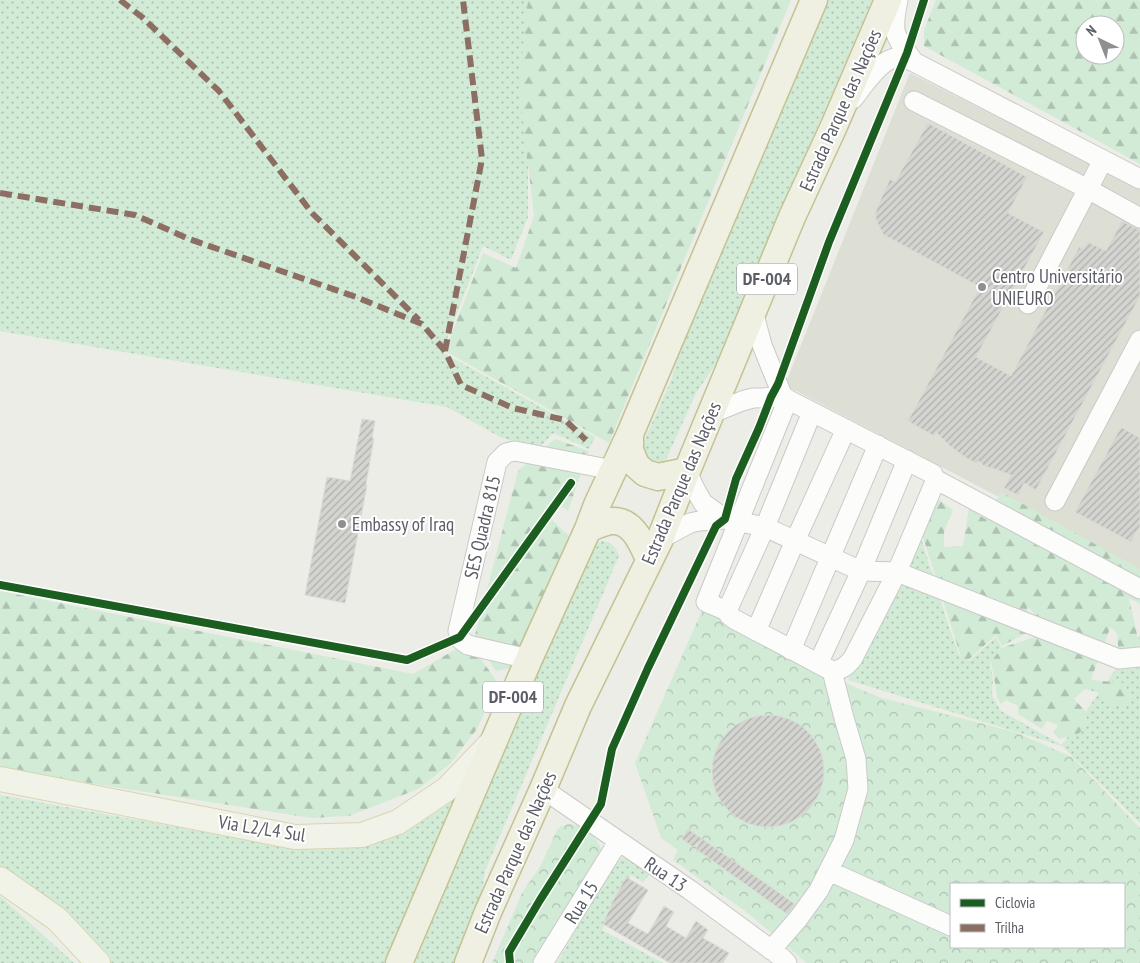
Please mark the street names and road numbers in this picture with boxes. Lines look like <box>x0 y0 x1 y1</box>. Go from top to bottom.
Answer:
street label: Estrada Parque das Nações <box>794 25 886 195</box>
road number: DF-004 <box>737 264 797 294</box>
street label: Estrada Parque das Nações <box>636 398 726 568</box>
street label: SES Quadra 815 <box>458 473 506 581</box>
road number: DF-004 <box>483 682 543 712</box>
street label: Estrada Parque das Nações <box>469 767 561 937</box>
street label: Via L2/L4 Sul <box>216 809 308 847</box>
street label: Rua 13 <box>640 851 692 897</box>
street label: Rua 15 <box>559 876 603 928</box>

